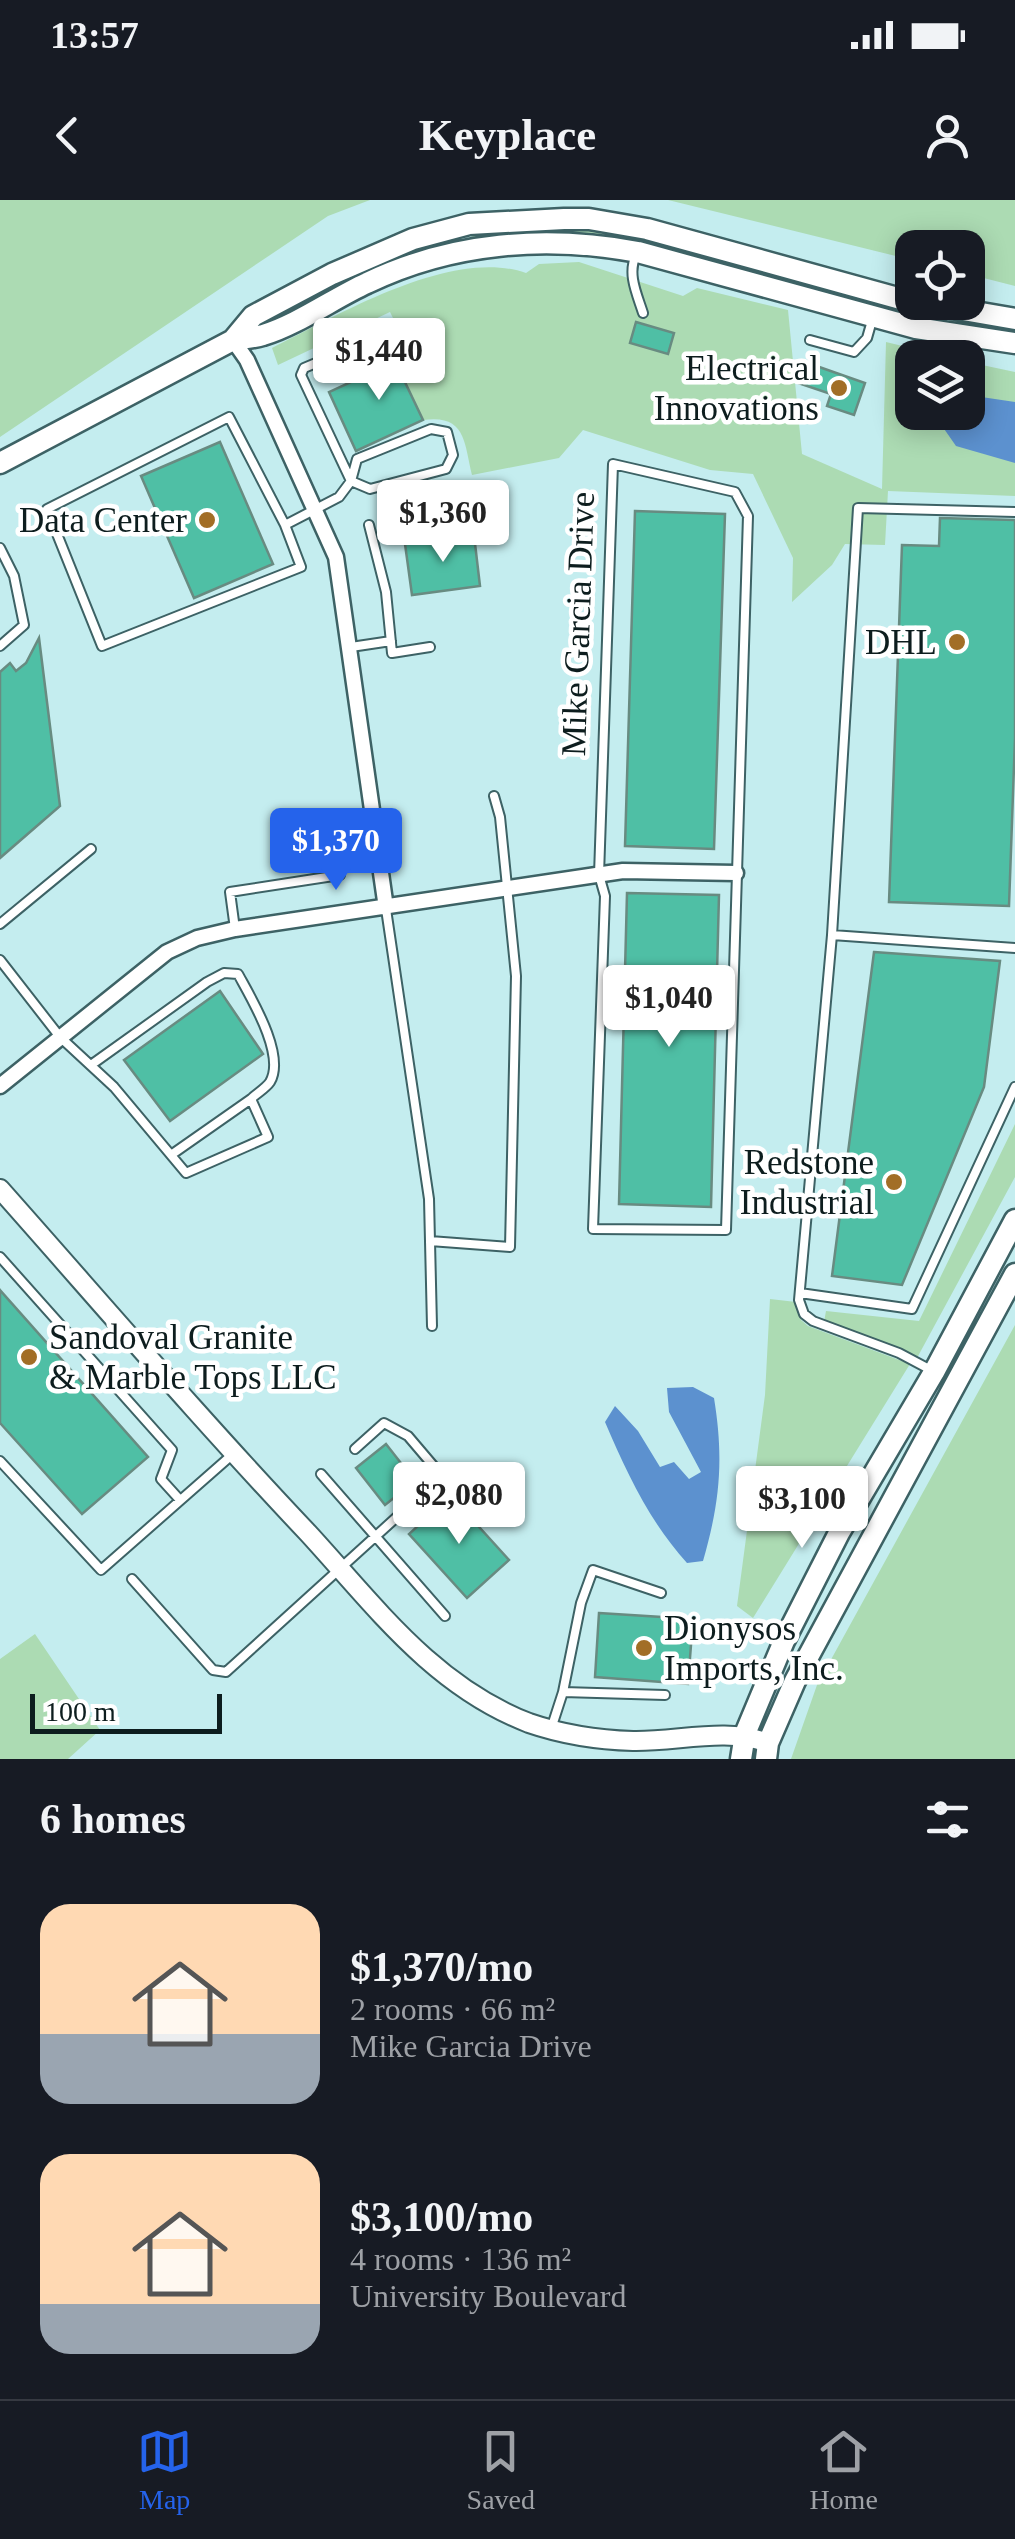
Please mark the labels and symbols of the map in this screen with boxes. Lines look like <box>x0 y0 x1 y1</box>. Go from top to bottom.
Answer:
pin: $1,440 <box>298 318 460 403</box>
place label: Electrical Innovations <box>654 349 819 428</box>
marker: Electrical Innovations <box>828 377 850 399</box>
pin: $1,360 <box>362 480 524 565</box>
street label: Mike Garcia Drive <box>554 491 602 757</box>
place label: Data Center <box>19 501 187 540</box>
marker: Data Center <box>196 509 218 531</box>
place label: DHL <box>865 623 937 662</box>
marker: DHL <box>946 631 968 653</box>
pin: $1,370 <box>255 808 417 893</box>
pin: $1,040 <box>588 965 750 1050</box>
place label: Redstone Industrial <box>740 1143 874 1222</box>
marker: Redstone Industrial <box>883 1171 905 1193</box>
place label: Sandoval Granite & Marble Tops LLC <box>49 1318 337 1397</box>
marker: Sandoval Granite & Marble Tops LLC <box>18 1346 40 1368</box>
pin: $2,080 <box>378 1462 540 1547</box>
pin: $3,100 <box>721 1466 883 1551</box>
place label: Dionysos Imports, Inc. <box>664 1609 844 1688</box>
marker: Dionysos Imports, Inc. <box>633 1637 655 1659</box>
scale bar <box>30 1689 222 1734</box>

